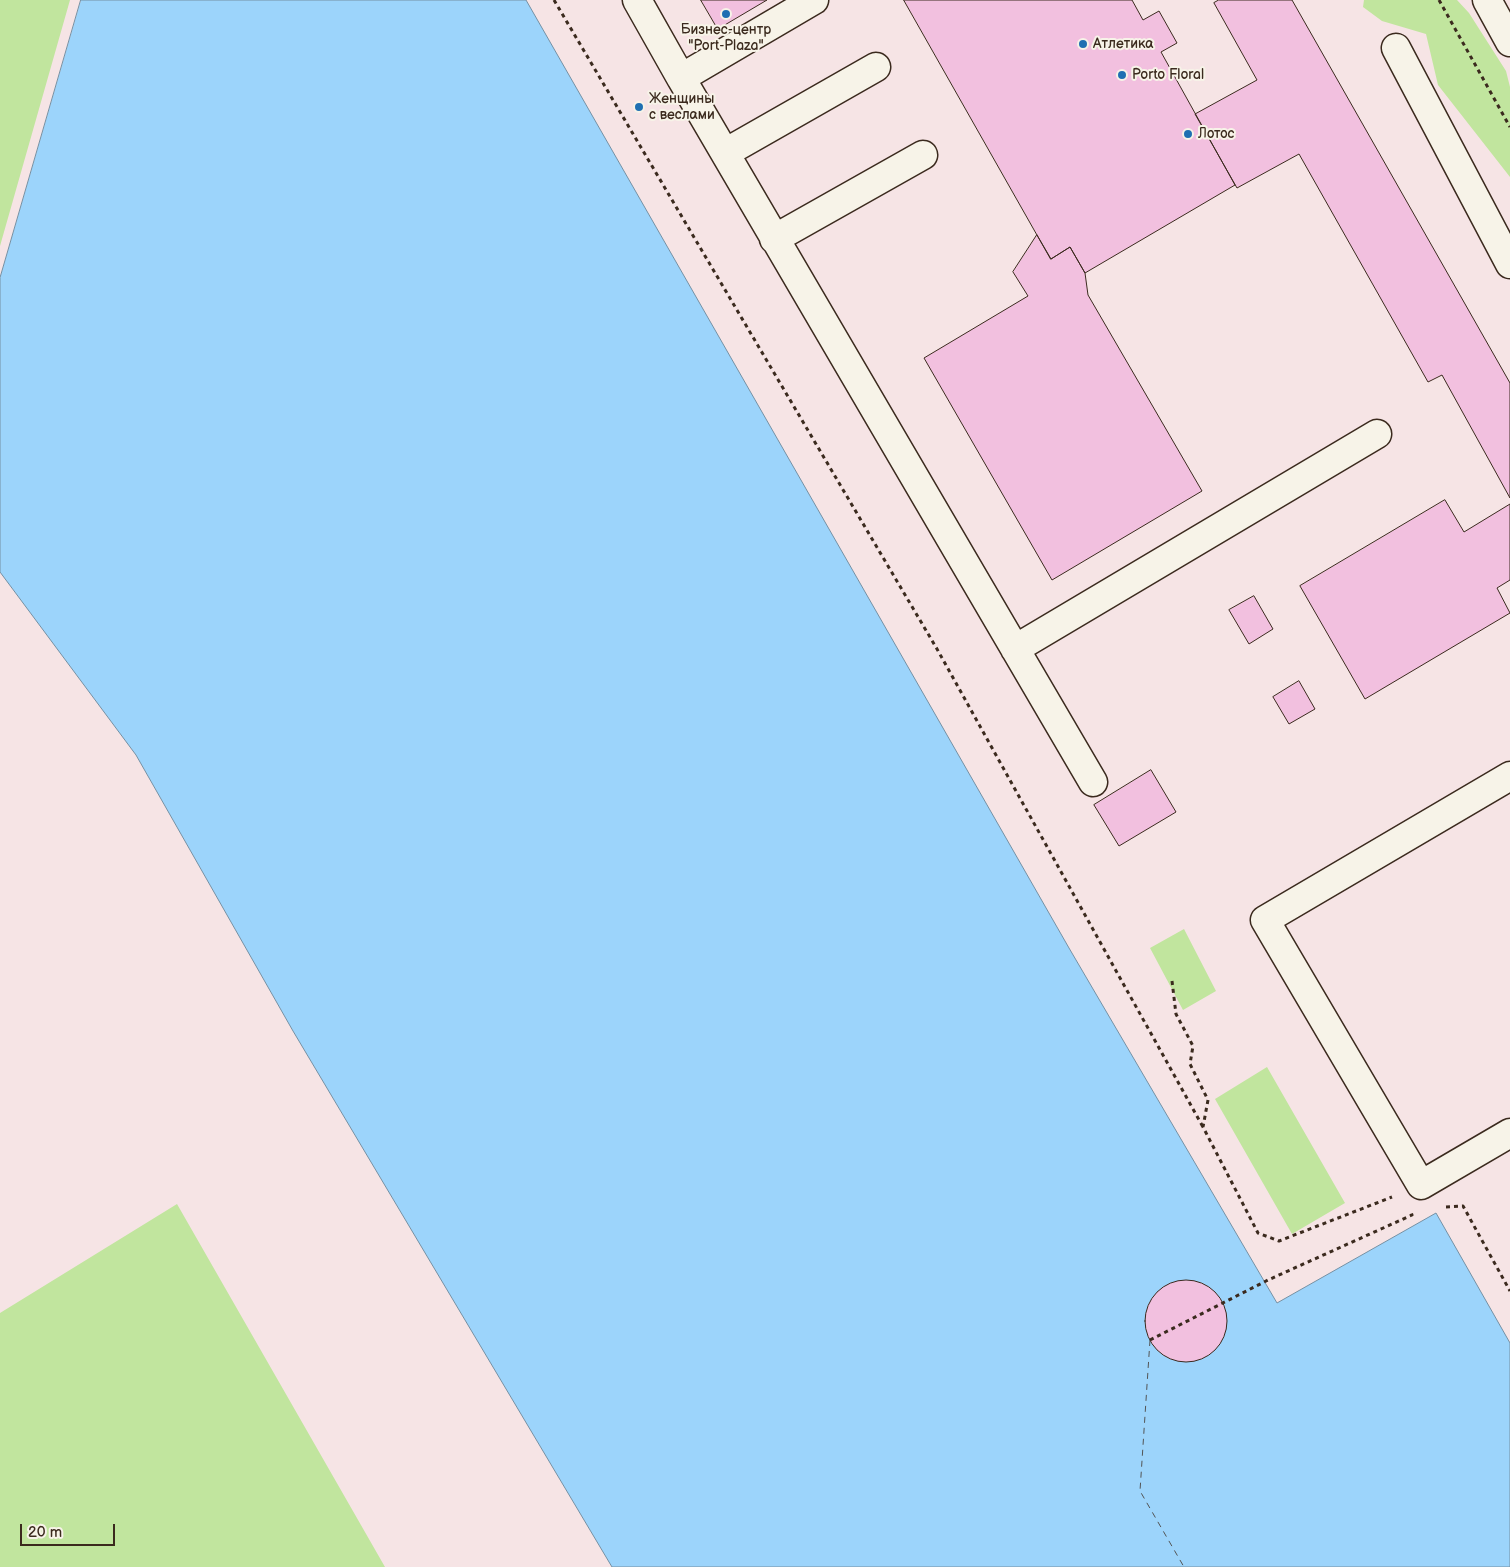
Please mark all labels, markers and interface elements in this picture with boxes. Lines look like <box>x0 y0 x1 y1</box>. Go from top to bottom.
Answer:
marker: Бизнес-центр "Port-Plaza" <box>720 8 732 20</box>
place label: Бизнес-центр "Port-Plaza" <box>681 22 771 54</box>
place label: Атлетика <box>1093 36 1154 52</box>
marker: Атлетика <box>1077 38 1089 50</box>
place label: Porto Floral <box>1132 67 1204 83</box>
marker: Porto Floral <box>1116 69 1128 81</box>
place label: Женщины с веслами <box>649 91 715 124</box>
marker: Женщины с веслами <box>633 101 645 113</box>
place label: Лотос <box>1198 126 1234 142</box>
marker: Лотос <box>1182 128 1194 140</box>
scale bar <box>22 1514 118 1546</box>
text: 20 m <box>28 1523 62 1542</box>

